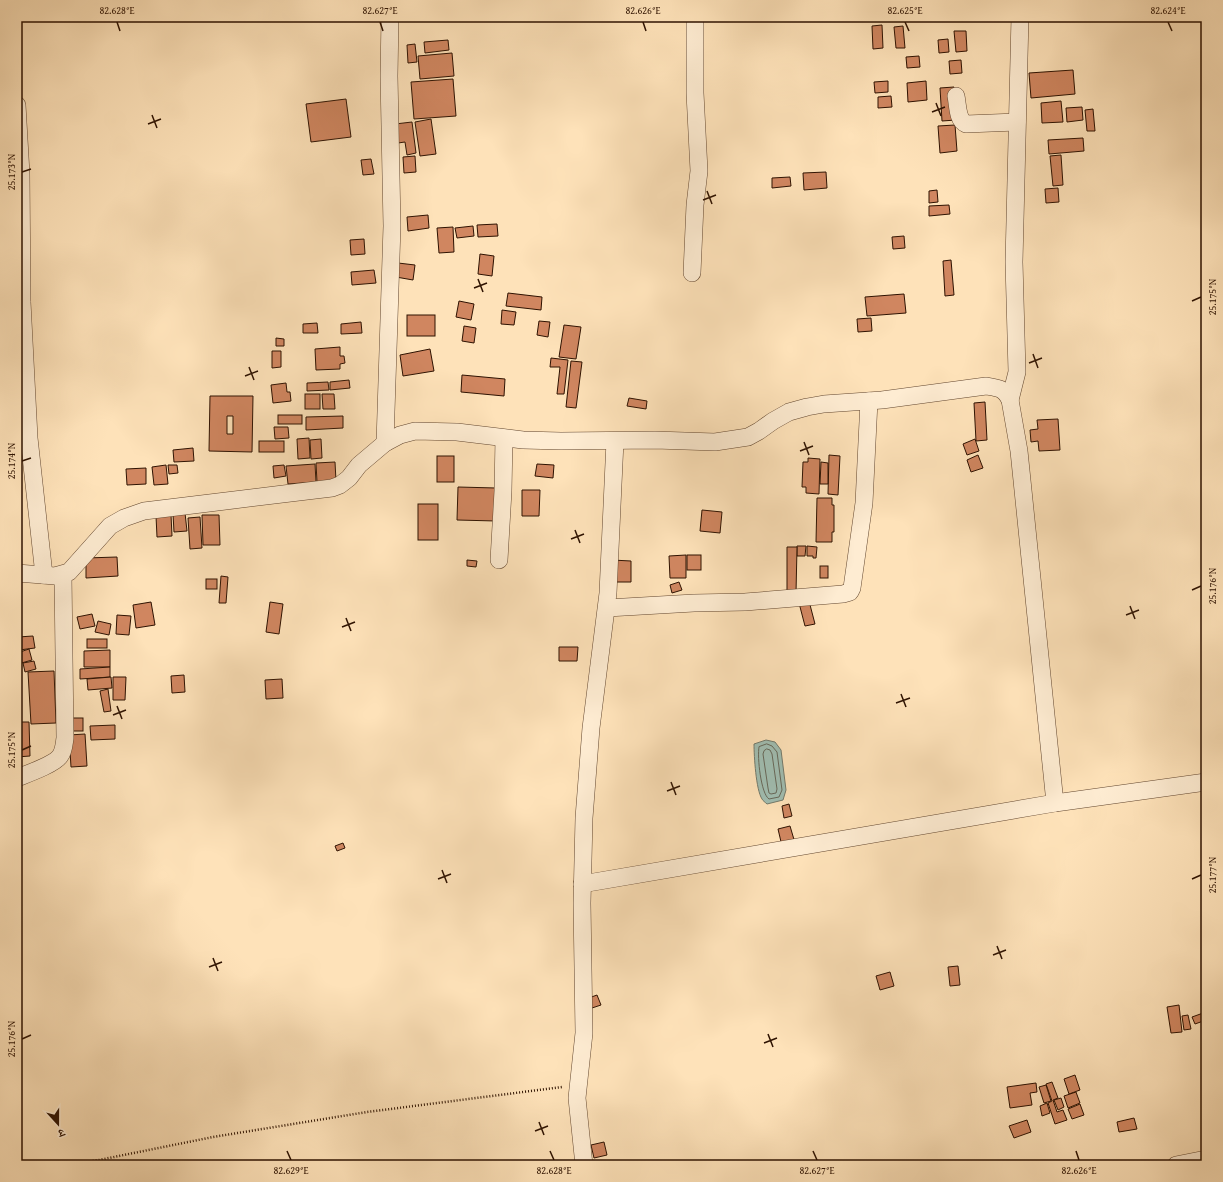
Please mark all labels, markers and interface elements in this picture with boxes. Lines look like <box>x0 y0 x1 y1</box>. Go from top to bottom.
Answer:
text: 82.628°E <box>99 3 135 18</box>
text: 82.627°E <box>362 3 398 18</box>
text: 82.626°E <box>625 3 661 18</box>
text: 82.625°E <box>887 3 923 18</box>
text: 82.624°E <box>1150 3 1186 18</box>
text: 25.173°N <box>4 153 19 190</box>
text: 25.175°N <box>1205 278 1220 315</box>
text: 25.174°N <box>4 442 19 479</box>
text: 25.176°N <box>1205 567 1220 604</box>
text: 25.175°N <box>4 731 19 768</box>
text: 25.177°N <box>1205 856 1220 893</box>
text: 25.176°N <box>4 1020 19 1057</box>
north arrow <box>38 1104 78 1144</box>
text: उ <box>55 1125 68 1142</box>
text: 82.629°E <box>273 1163 309 1178</box>
text: 82.628°E <box>536 1163 572 1178</box>
text: 82.627°E <box>799 1163 835 1178</box>
text: 82.626°E <box>1061 1163 1097 1178</box>

